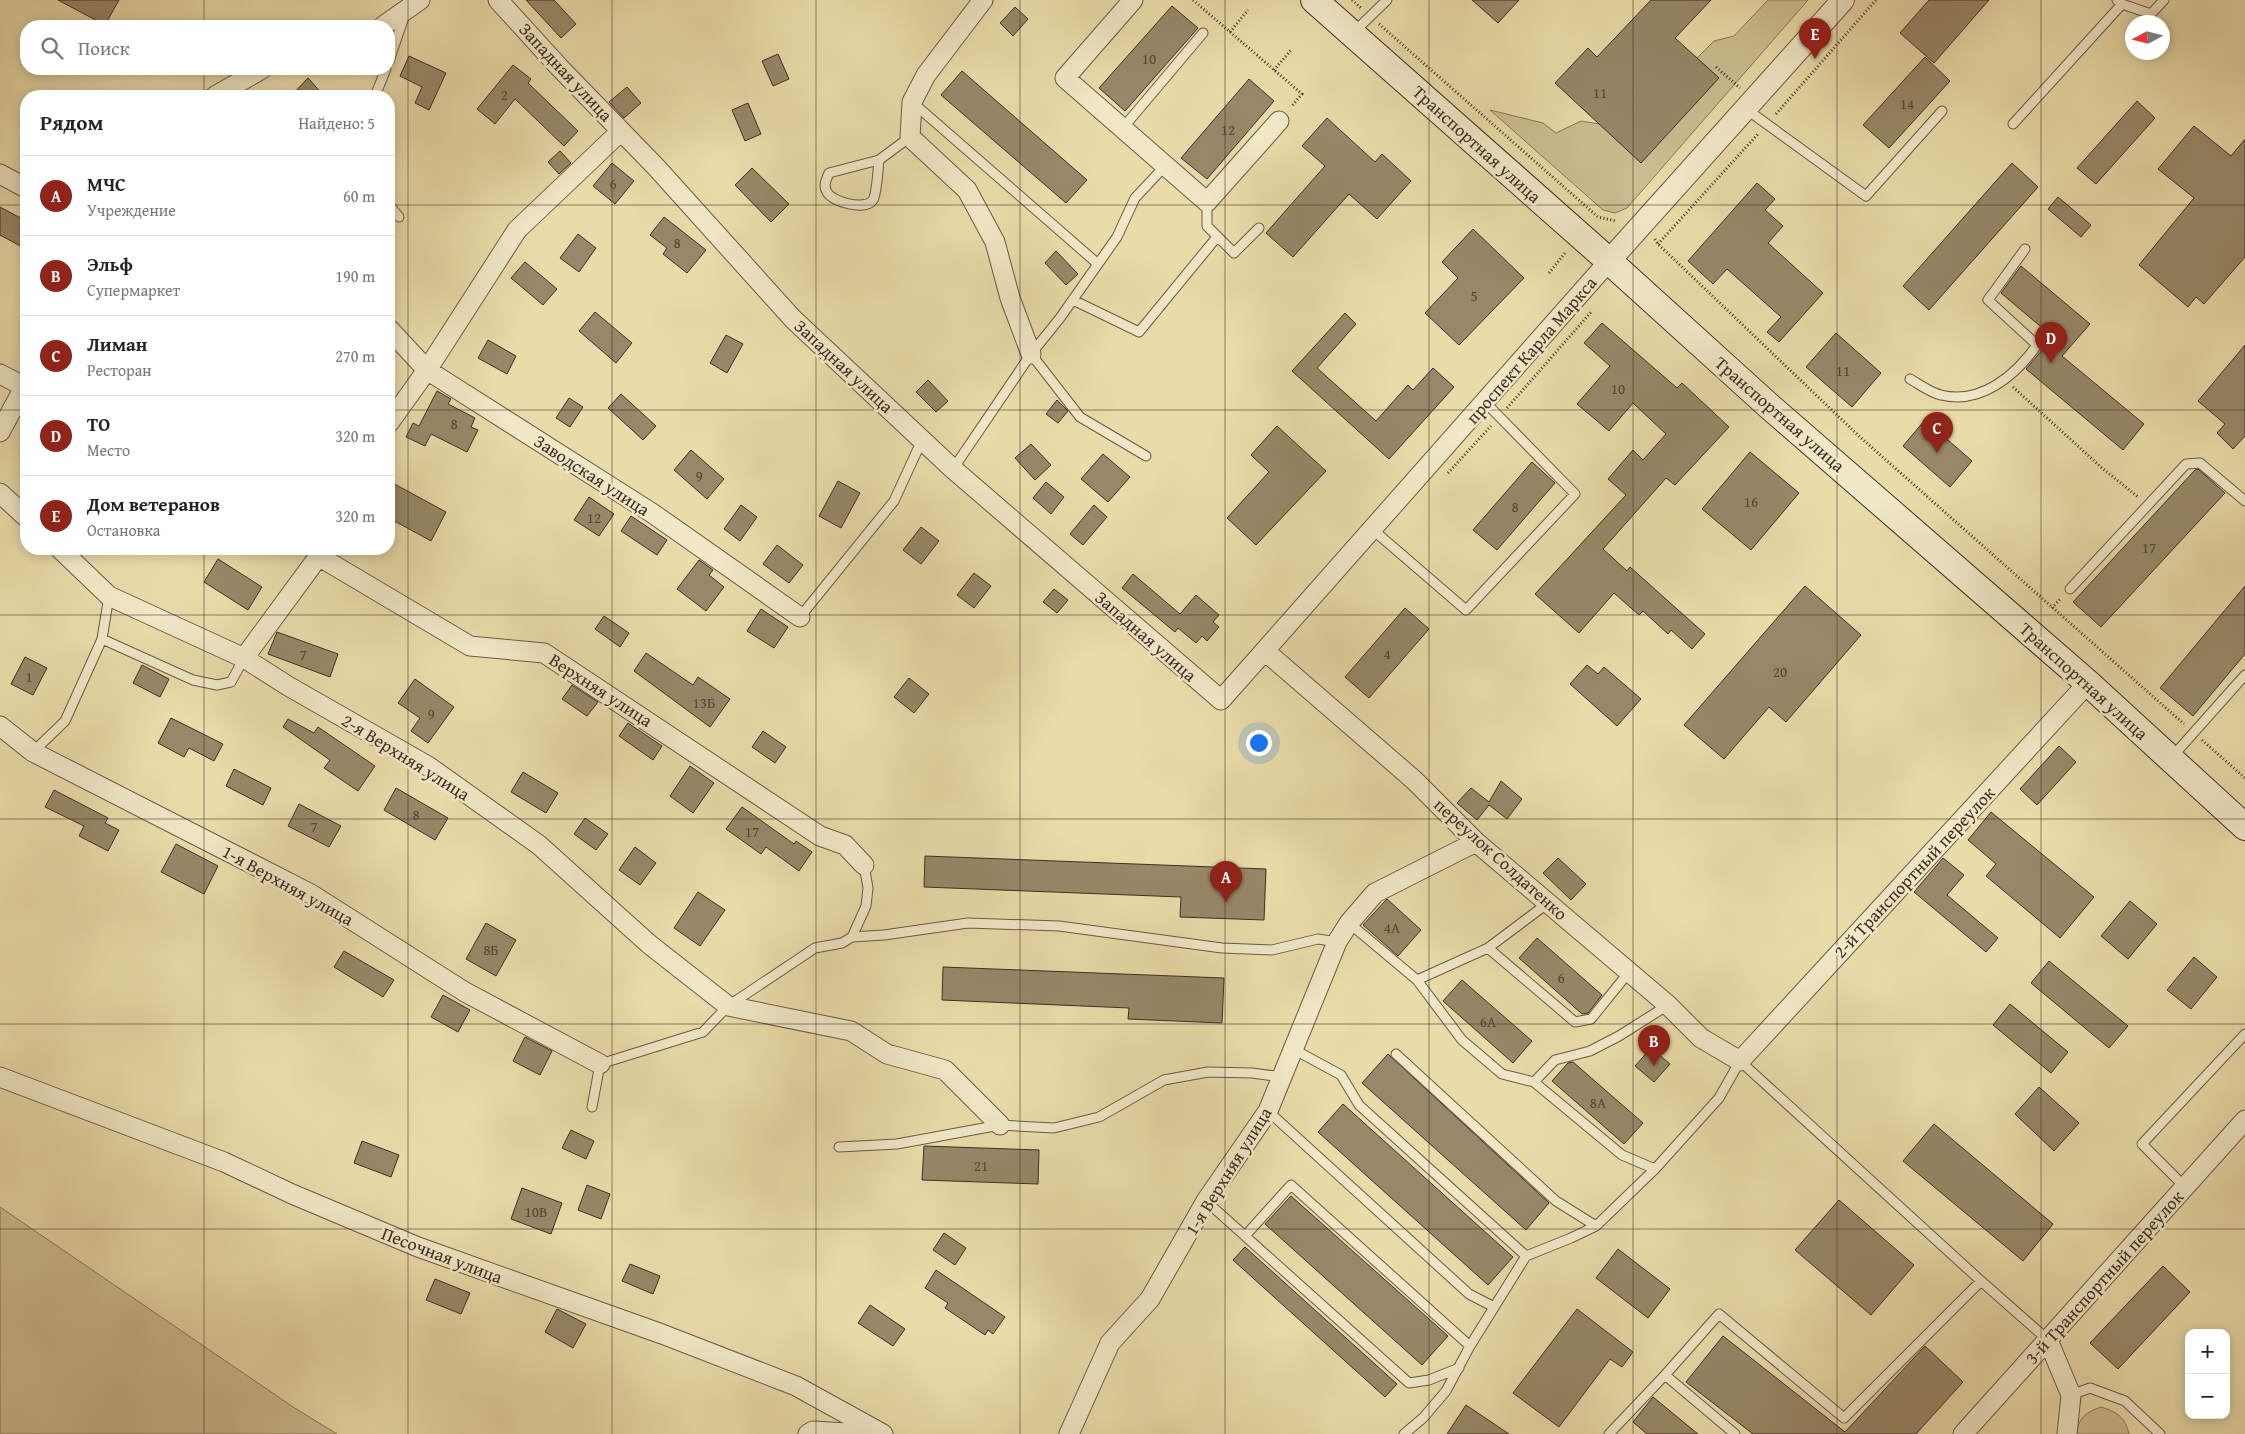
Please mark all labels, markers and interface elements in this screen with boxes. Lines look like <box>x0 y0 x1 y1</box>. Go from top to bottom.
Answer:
north arrow <box>2125 15 2170 60</box>
street label: Западная улица <box>513 16 619 128</box>
pin: E <box>1799 18 1831 59</box>
search box <box>20 20 395 75</box>
icon: search <box>38 34 66 62</box>
text: Поиск <box>78 34 130 62</box>
house number: 10 <box>1142 48 1156 69</box>
street label: Транспортная улица <box>1407 79 1548 210</box>
house number: 11 <box>1593 82 1607 103</box>
house number: 2 <box>500 84 508 105</box>
house number: 14 <box>1900 93 1914 114</box>
text: Рядом <box>40 107 103 138</box>
text: Найдено: 5 <box>298 111 375 135</box>
house number: 12 <box>1221 119 1235 140</box>
text: МЧС <box>87 170 126 198</box>
house number: 6 <box>609 173 617 194</box>
text: A <box>51 184 61 208</box>
text: 60 m <box>343 184 375 208</box>
text: Учреждение <box>87 198 176 222</box>
house number: 8 <box>673 232 681 253</box>
text: Эльф <box>87 250 133 278</box>
text: B <box>51 264 61 288</box>
text: 190 m <box>335 264 375 288</box>
street label: проспект Карла Маркса <box>1459 270 1603 430</box>
text: Супермаркет <box>87 278 180 302</box>
house number: 5 <box>1470 285 1478 306</box>
street label: Западная улица <box>788 313 900 419</box>
pin: D <box>2035 322 2067 363</box>
text: Лиман <box>87 330 147 358</box>
text: C <box>51 344 61 368</box>
text: 270 m <box>335 344 375 368</box>
street label: Транспортная улица <box>1709 350 1852 479</box>
text: Ресторан <box>87 358 152 382</box>
house number: 11 <box>1836 360 1850 381</box>
house number: 10 <box>1611 378 1625 399</box>
text: ТО <box>87 410 110 438</box>
pin: C <box>1921 412 1953 453</box>
house number: 8 <box>450 413 458 434</box>
text: D <box>51 424 61 448</box>
text: 320 m <box>335 424 375 448</box>
street label: Заводская улица <box>529 427 656 523</box>
text: Место <box>87 438 130 462</box>
house number: 9 <box>695 465 703 486</box>
text: Дом ветеранов <box>87 490 220 518</box>
house number: 16 <box>1744 491 1758 512</box>
house number: 8 <box>1511 496 1519 517</box>
text: E <box>52 504 60 528</box>
text: 320 m <box>335 504 375 528</box>
house number: 12 <box>587 507 601 528</box>
text: Остановка <box>87 518 160 542</box>
house number: 17 <box>2142 537 2156 558</box>
street label: Западная улица <box>1089 584 1203 688</box>
street label: Транспортная улица <box>2014 616 2155 747</box>
house number: 4 <box>1383 643 1391 664</box>
house number: 7 <box>299 644 307 665</box>
street label: Верхняя улица <box>544 646 659 734</box>
house number: 20 <box>1773 661 1787 682</box>
house number: 1 <box>25 666 33 687</box>
house number: 13Б <box>693 692 715 713</box>
house number: 9 <box>427 703 435 724</box>
street label: 2-я Верхняя улица <box>337 707 476 808</box>
your location <box>1246 730 1272 756</box>
street label: 2-й Транспортный переулок <box>1827 780 2001 964</box>
street label: переулок Солдатенко <box>1428 791 1574 927</box>
house number: 8 <box>412 804 420 825</box>
house number: 7 <box>310 816 318 837</box>
house number: 17 <box>745 821 759 842</box>
street label: 1-я Верхняя улица <box>217 838 359 933</box>
pin: A <box>1210 861 1242 902</box>
house number: 4А <box>1384 917 1400 938</box>
house number: 8Б <box>483 939 499 960</box>
house number: 6 <box>1557 967 1565 988</box>
house number: 6А <box>1480 1011 1496 1032</box>
pin: B <box>1638 1025 1670 1066</box>
house number: 8А <box>1590 1092 1606 1113</box>
street label: 1-я Верхняя улица <box>1178 1101 1279 1240</box>
house number: 21 <box>974 1155 988 1176</box>
street label: 3-й Транспортный переулок <box>2018 1183 2190 1370</box>
house number: 10В <box>525 1201 547 1222</box>
street label: Песочная улица <box>378 1220 507 1291</box>
map controls <box>2185 1329 2230 1419</box>
button: + <box>2185 1329 2230 1374</box>
button: − <box>2185 1374 2230 1419</box>

